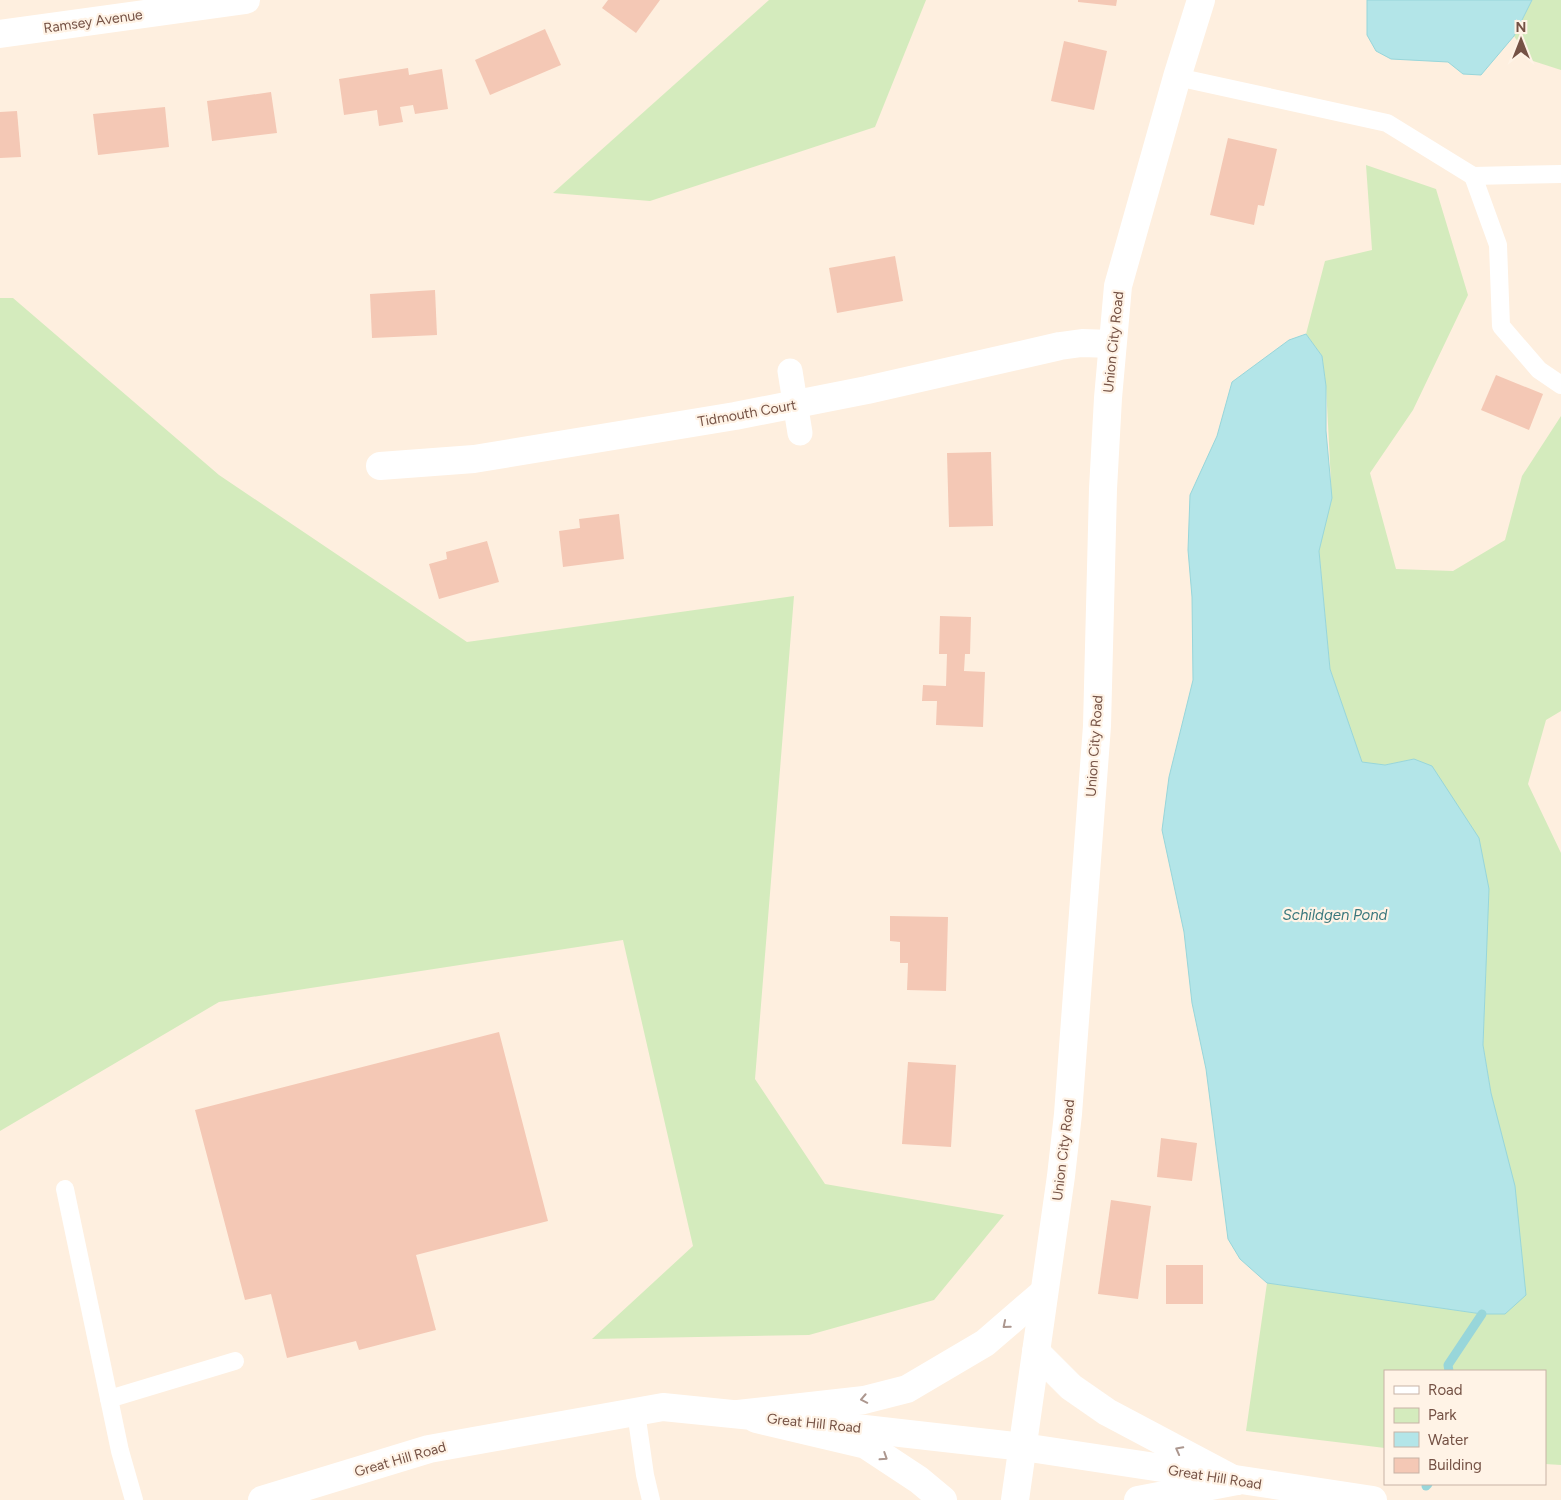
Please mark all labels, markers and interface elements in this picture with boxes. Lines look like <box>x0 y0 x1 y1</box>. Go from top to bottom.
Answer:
street label: Ramsey Avenue <box>42 6 144 37</box>
north arrow <box>1496 15 1546 65</box>
text: N <box>1516 19 1526 36</box>
street label: Union City Road <box>1100 290 1127 394</box>
street label: Tidmouth Court <box>697 396 798 431</box>
street label: Union City Road <box>1082 695 1107 798</box>
water label: Schildgen Pond <box>1283 906 1388 924</box>
street label: Union City Road <box>1049 1098 1078 1202</box>
one-way arrow <box>1003 1319 1012 1328</box>
legend <box>1384 1370 1546 1485</box>
text: Road <box>1428 1381 1463 1399</box>
one-way arrow <box>860 1394 869 1404</box>
text: Park <box>1428 1406 1457 1424</box>
street label: Great Hill Road <box>766 1410 862 1437</box>
text: Water <box>1428 1431 1468 1449</box>
street label: Great Hill Road <box>352 1438 448 1481</box>
one-way arrow <box>1175 1446 1184 1456</box>
one-way arrow <box>879 1450 888 1460</box>
text: Building <box>1428 1456 1482 1474</box>
street label: Great Hill Road <box>1167 1462 1263 1493</box>

